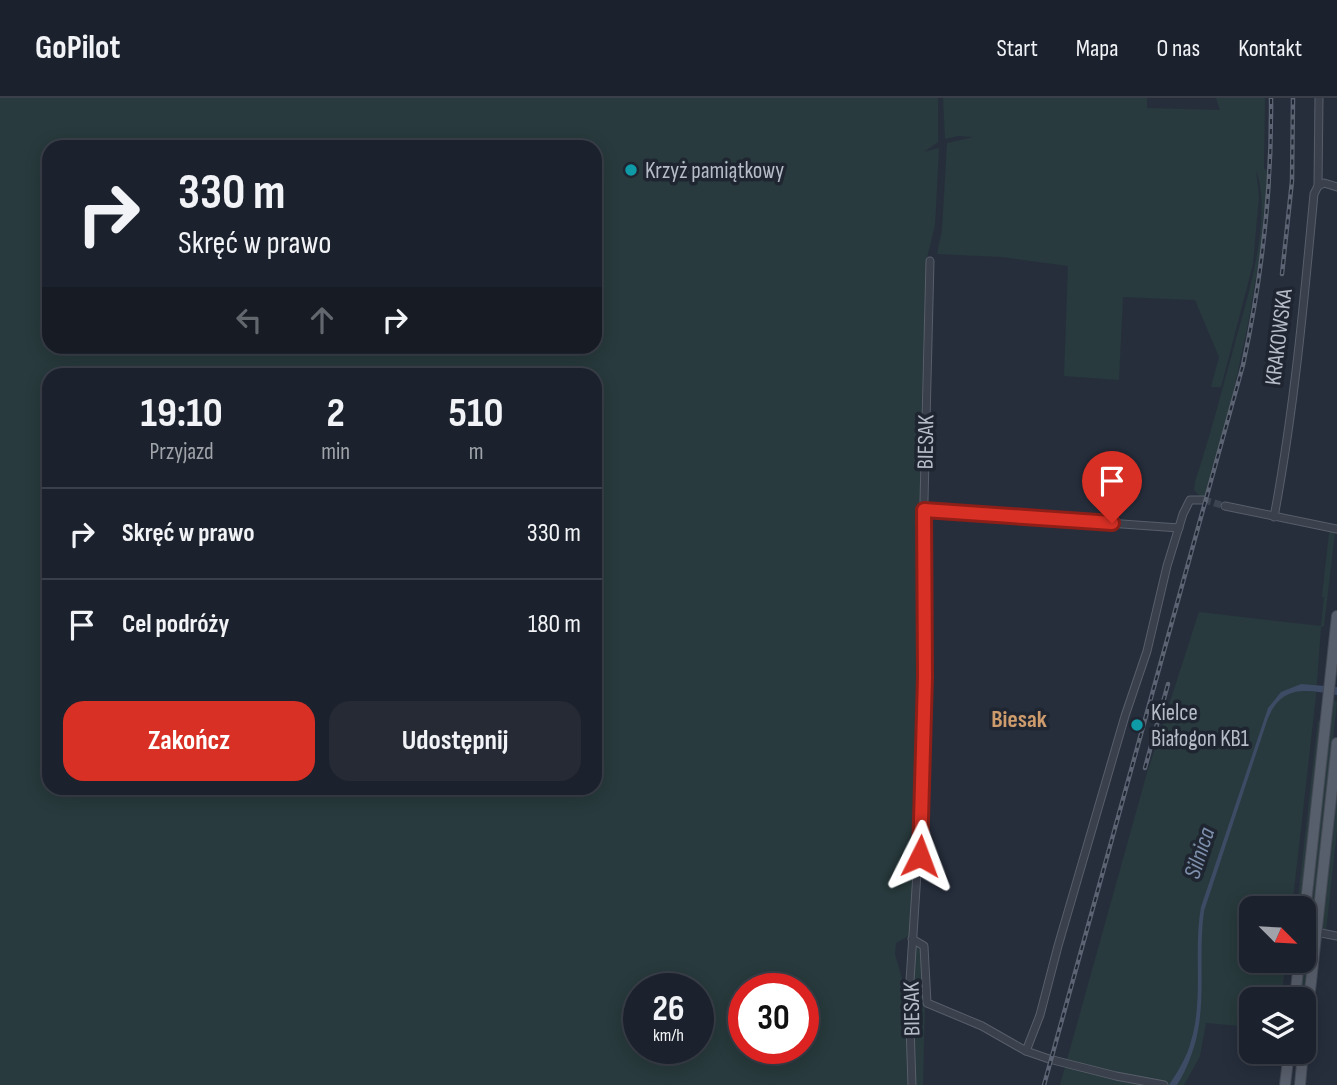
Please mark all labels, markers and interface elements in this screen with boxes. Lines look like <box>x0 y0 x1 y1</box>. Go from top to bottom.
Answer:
text: GoPilot <box>35 28 120 68</box>
text: Start <box>997 34 1038 63</box>
text: Mapa <box>1076 34 1118 63</box>
text: O nas <box>1156 34 1200 63</box>
text: Kontakt <box>1238 34 1302 63</box>
place label: Krzyż pamiątkowy <box>645 157 784 185</box>
marker: Krzyż pamiątkowy <box>623 162 639 178</box>
text: 330 m <box>178 164 285 223</box>
icon: right <box>63 168 154 259</box>
text: Skręć w prawo <box>178 224 332 263</box>
street label: KRAKOWSKA <box>1259 287 1299 387</box>
icon: left <box>230 301 268 339</box>
icon: ahead <box>303 301 341 339</box>
icon: right <box>376 301 414 339</box>
text: 19:10 <box>141 388 223 439</box>
text: 2 <box>326 388 345 439</box>
text: 510 <box>449 388 504 439</box>
street label: BIESAK <box>912 414 940 470</box>
text: Przyjazd <box>150 438 214 466</box>
text: min <box>321 438 350 466</box>
text: m <box>469 438 483 466</box>
pin <box>1082 451 1142 523</box>
icon: arrive <box>1093 462 1131 500</box>
icon: right <box>63 515 101 553</box>
text: Skręć w prawo <box>122 518 255 549</box>
text: 330 m <box>527 518 581 549</box>
icon: arrive <box>63 606 101 644</box>
text: Cel podróży <box>122 609 229 640</box>
text: 180 m <box>528 609 581 640</box>
place label: Kielce Białogon KB1 <box>1151 699 1249 753</box>
button: Zakończ <box>63 701 315 781</box>
button: Udostępnij <box>329 701 581 781</box>
district label: Biesak <box>991 705 1047 734</box>
marker: Kielce Białogon KB1 <box>1129 717 1145 733</box>
position arrow <box>883 819 957 893</box>
water label: Silnica <box>1178 824 1221 883</box>
north arrow <box>1239 896 1316 973</box>
map controls <box>1239 896 1316 1064</box>
speed limit sign: 30 <box>728 973 819 1064</box>
street label: BIESAK <box>898 981 926 1036</box>
button: layers <box>1239 987 1316 1064</box>
text: 26 <box>653 988 684 1031</box>
text: km/h <box>653 1025 684 1046</box>

